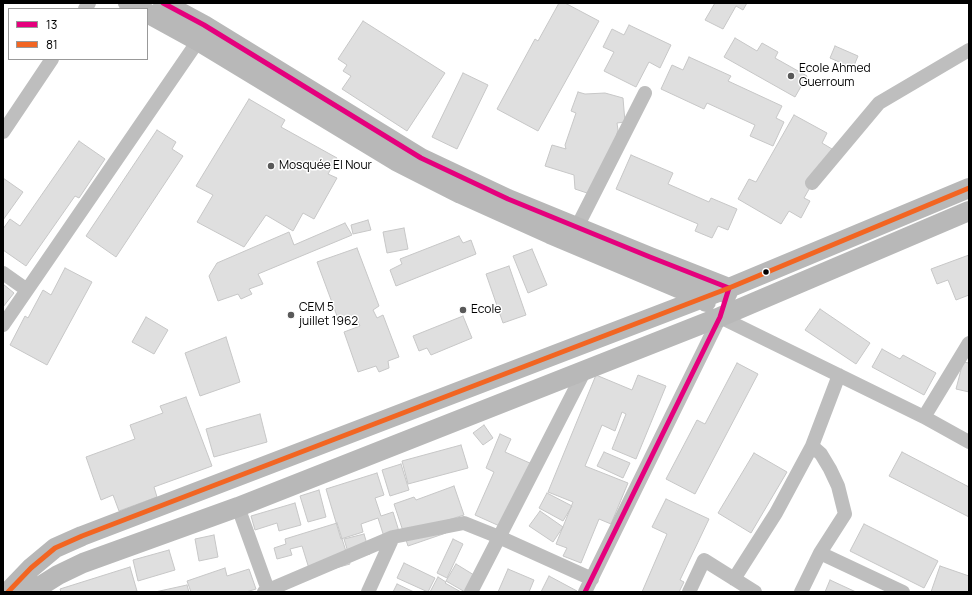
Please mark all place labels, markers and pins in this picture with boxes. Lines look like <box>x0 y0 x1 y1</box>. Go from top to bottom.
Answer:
place label: Ecole Ahmed Guerroum <box>799 62 871 90</box>
marker: Ecole Ahmed Guerroum <box>786 71 796 81</box>
place label: Mosquée El Nour <box>279 159 372 173</box>
marker: Mosquée El Nour <box>266 161 276 171</box>
unlabelled marker <box>761 267 771 277</box>
place label: CEM 5 juillet 1962 <box>299 301 358 329</box>
place label: Ecole <box>471 303 501 317</box>
marker: Ecole <box>458 305 468 315</box>
marker: CEM 5 juillet 1962 <box>286 310 296 320</box>

